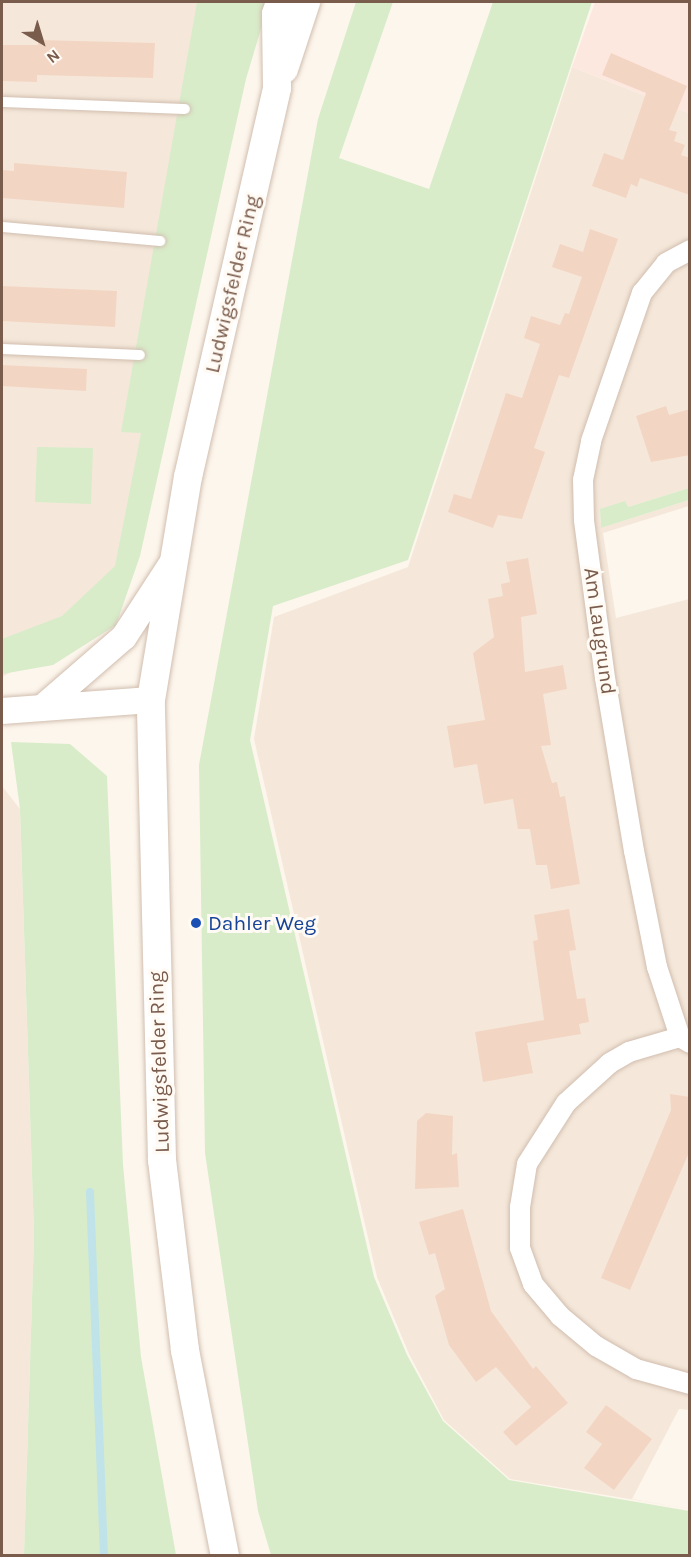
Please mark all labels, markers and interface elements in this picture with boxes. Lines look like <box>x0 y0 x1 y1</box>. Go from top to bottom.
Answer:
north arrow <box>12 12 72 72</box>
text: N <box>43 46 64 68</box>
street label: Ludwigsfelder Ring <box>199 192 265 376</box>
street label: Am Laugrund <box>579 566 621 696</box>
place label: Dahler Weg <box>208 910 316 936</box>
marker: Dahler Weg <box>189 916 203 930</box>
street label: Ludwigsfelder Ring <box>143 971 175 1153</box>

